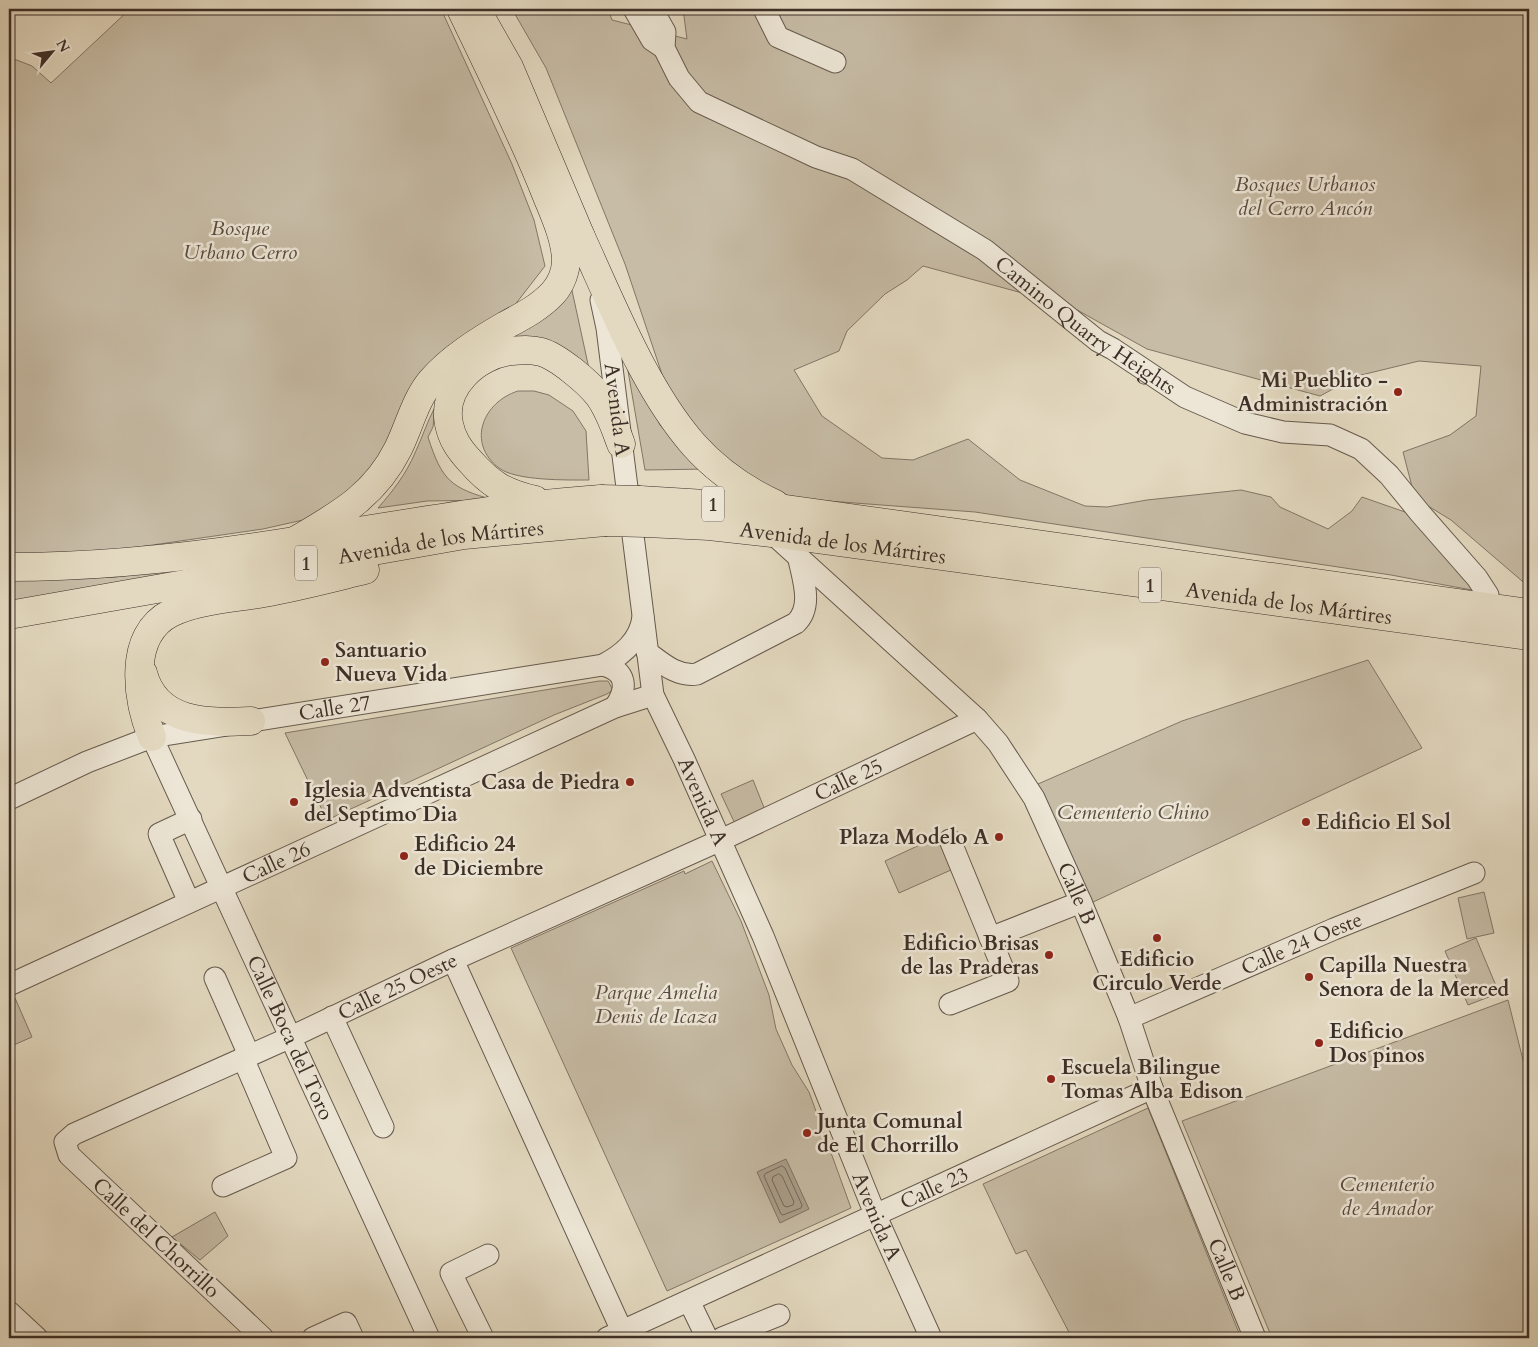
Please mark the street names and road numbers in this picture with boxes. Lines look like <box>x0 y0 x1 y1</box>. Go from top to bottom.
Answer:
street label: Camino Quarry Heights <box>989 249 1182 402</box>
street label: Avenida A <box>597 361 637 458</box>
road number: 1 <box>702 486 724 522</box>
street label: Avenida de los Mártires <box>335 513 545 571</box>
street label: Avenida de los Mártires <box>738 515 948 571</box>
road number: 1 <box>295 546 317 580</box>
road number: 1 <box>1139 568 1161 602</box>
street label: Avenida de los Mártires <box>1184 575 1394 632</box>
street label: Calle 27 <box>297 688 373 728</box>
street label: Calle 25 <box>809 751 887 808</box>
street label: Avenida A <box>671 753 735 850</box>
street label: Calle 26 <box>237 834 315 891</box>
street label: Calle B <box>1050 858 1103 929</box>
street label: Calle 24 Oeste <box>1236 905 1366 982</box>
street label: Calle 25 Oeste <box>333 946 462 1027</box>
street label: Calle Boca del Toro <box>240 950 341 1125</box>
street label: Calle 23 <box>895 1160 973 1216</box>
street label: Avenida A <box>845 1168 909 1265</box>
street label: Calle del Chorrillo <box>86 1171 226 1305</box>
street label: Calle B <box>1201 1234 1253 1305</box>

